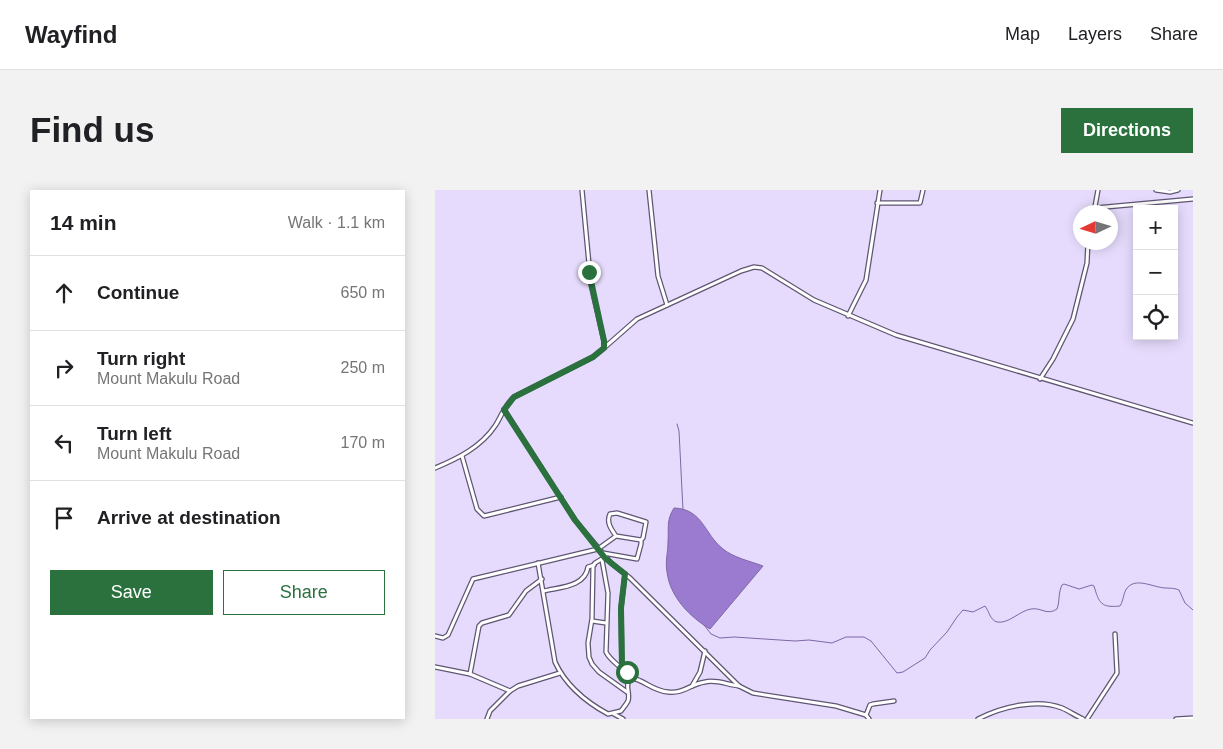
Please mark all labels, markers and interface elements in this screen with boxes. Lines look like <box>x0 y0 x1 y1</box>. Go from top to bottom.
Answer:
text: Wayfind <box>25 21 117 48</box>
text: Map <box>1005 24 1040 44</box>
text: Layers <box>1068 24 1122 44</box>
text: Share <box>1150 24 1198 44</box>
button: Directions <box>1061 108 1193 153</box>
text: Find us <box>30 110 154 149</box>
north arrow <box>1073 205 1118 250</box>
map controls <box>1133 205 1178 340</box>
button: + <box>1133 205 1178 250</box>
text: 14 min <box>50 211 117 234</box>
text: Walk · 1.1 km <box>288 214 385 231</box>
button: − <box>1133 250 1178 295</box>
route end <box>578 261 601 284</box>
icon: ahead <box>50 279 78 307</box>
text: Continue <box>97 282 179 303</box>
text: 650 m <box>341 284 385 301</box>
button: locate <box>1133 295 1178 340</box>
text: Turn right <box>97 348 185 369</box>
icon: right <box>50 354 78 382</box>
text: 250 m <box>341 359 385 376</box>
text: Mount Makulu Road <box>97 370 240 387</box>
text: Turn left <box>97 423 172 444</box>
icon: left <box>50 429 78 457</box>
text: 170 m <box>341 434 385 451</box>
text: Mount Makulu Road <box>97 445 240 462</box>
icon: arrive <box>50 504 78 532</box>
text: Arrive at destination <box>97 507 281 528</box>
button: Save <box>50 570 213 615</box>
button: Share <box>223 570 385 615</box>
route start <box>616 661 639 684</box>

